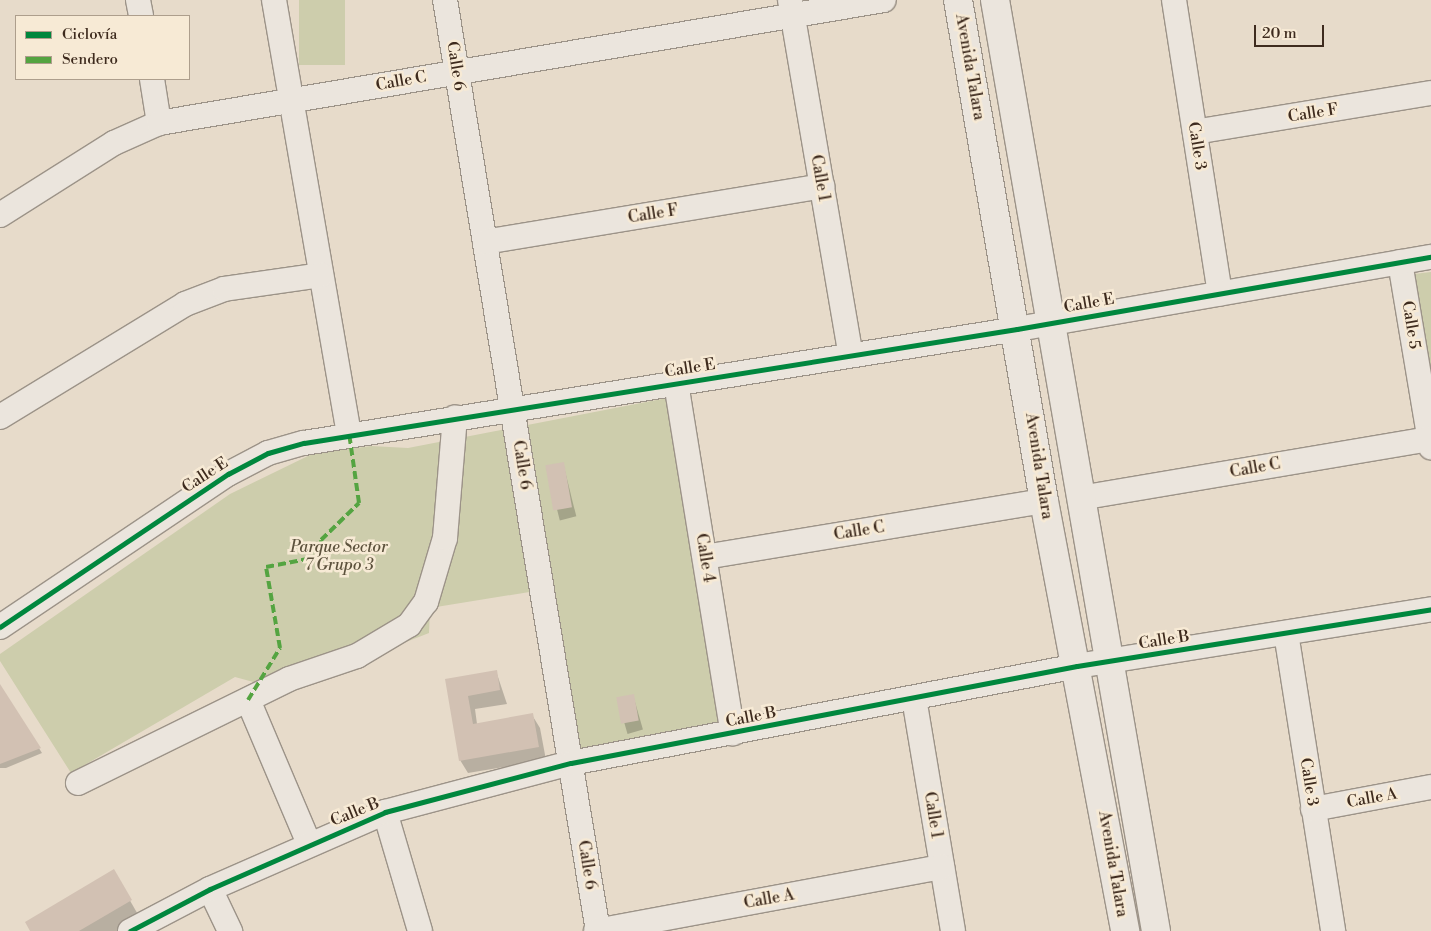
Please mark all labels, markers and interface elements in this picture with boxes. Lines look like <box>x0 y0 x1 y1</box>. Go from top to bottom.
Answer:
street label: Avenida Talara <box>951 12 989 122</box>
legend <box>15 15 190 80</box>
scale bar <box>1256 15 1326 47</box>
text: 20 m <box>1262 24 1297 43</box>
text: Ciclovía <box>62 25 117 44</box>
street label: Calle 6 <box>443 40 469 92</box>
text: Sendero <box>62 50 118 69</box>
street label: Calle C <box>374 67 428 95</box>
street label: Calle F <box>1287 100 1339 126</box>
street label: Calle 3 <box>1184 120 1210 172</box>
street label: Calle 1 <box>806 153 834 203</box>
street label: Calle F <box>627 201 679 227</box>
street label: Calle E <box>1062 289 1116 317</box>
street label: Calle 5 <box>1398 299 1424 351</box>
street label: Calle E <box>663 355 717 381</box>
street label: Avenida Talara <box>1021 411 1057 521</box>
street label: Calle 6 <box>509 439 535 491</box>
street label: Calle E <box>178 453 232 497</box>
street label: Calle C <box>1228 454 1282 482</box>
street label: Calle C <box>832 518 886 544</box>
street label: Calle 4 <box>692 532 718 584</box>
park label: Parque Sector 7 Grupo 3 <box>290 537 388 575</box>
street label: Calle B <box>1137 627 1191 653</box>
street label: Calle B <box>724 703 778 731</box>
street label: Calle 3 <box>1296 756 1322 808</box>
street label: Calle A <box>1345 784 1399 812</box>
street label: Calle 1 <box>920 790 946 840</box>
street label: Calle B <box>328 794 382 830</box>
street label: Avenida Talara <box>1094 809 1132 919</box>
street label: Calle 6 <box>574 839 600 891</box>
street label: Calle A <box>742 885 796 913</box>

